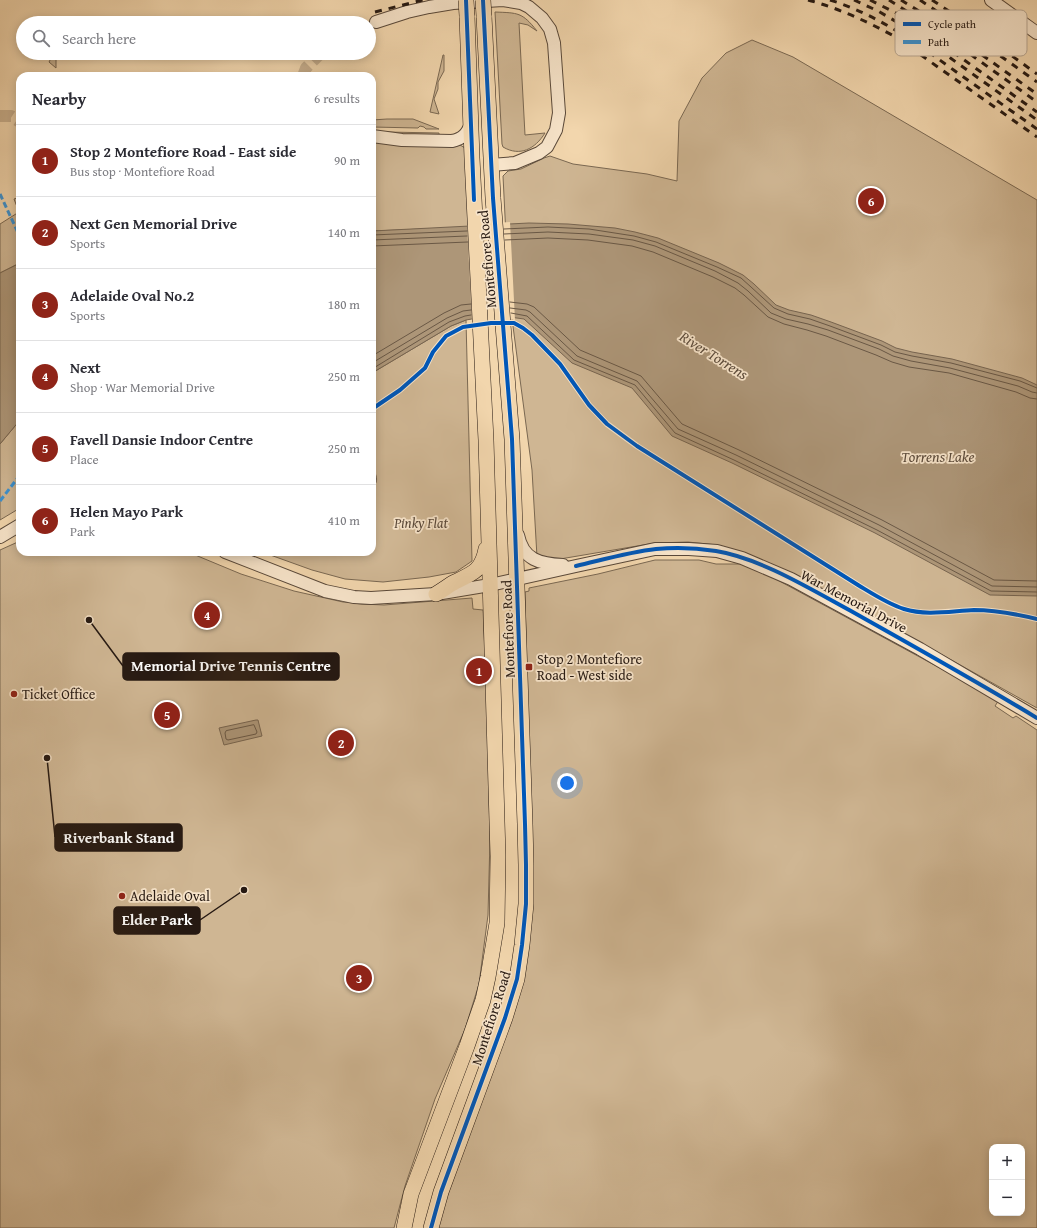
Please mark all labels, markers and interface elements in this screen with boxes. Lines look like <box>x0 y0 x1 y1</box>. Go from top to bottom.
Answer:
legend <box>895 10 1027 56</box>
search box <box>16 16 376 60</box>
text: Cycle path <box>928 16 977 32</box>
icon: search <box>30 27 52 49</box>
text: Search here <box>62 28 136 49</box>
text: Path <box>928 34 950 50</box>
text: Nearby <box>32 86 86 111</box>
text: 6 results <box>314 89 360 108</box>
text: Stop 2 Montefiore Road - East side <box>70 141 296 162</box>
text: 1 <box>42 151 48 170</box>
text: 90 m <box>334 151 360 170</box>
text: Bus stop · Montefiore Road <box>70 162 215 181</box>
pin: 6 <box>858 186 884 216</box>
street label: Montefiore Road <box>473 209 501 309</box>
text: Next Gen Memorial Drive <box>70 213 237 234</box>
text: 2 <box>42 223 48 242</box>
text: 140 m <box>328 223 360 242</box>
text: Sports <box>70 234 105 253</box>
text: Adelaide Oval No.2 <box>70 285 194 306</box>
text: 3 <box>42 295 48 314</box>
text: 180 m <box>328 295 360 314</box>
text: Sports <box>70 306 105 325</box>
water label: River Torrens <box>675 325 753 385</box>
text: Next <box>70 357 101 378</box>
text: 4 <box>42 367 48 386</box>
text: 250 m <box>328 367 360 386</box>
text: Shop · War Memorial Drive <box>70 378 215 397</box>
text: Favell Dansie Indoor Centre <box>70 429 253 450</box>
text: 5 <box>42 439 48 458</box>
text: 250 m <box>328 439 360 458</box>
water label: Torrens Lake <box>901 446 975 467</box>
text: Place <box>70 450 99 469</box>
text: Helen Mayo Park <box>70 501 183 522</box>
text: 6 <box>42 511 48 530</box>
text: 410 m <box>328 511 360 530</box>
park label: Pinky Flat <box>393 513 448 533</box>
text: Park <box>70 522 95 541</box>
street label: War Memorial Drive <box>797 564 911 638</box>
street label: Montefiore Road <box>496 579 520 678</box>
pin: 4 <box>194 600 220 630</box>
place label: Stop 2 Montefiore Road - West side <box>537 649 642 685</box>
callout: Memorial Drive Tennis Centre <box>123 653 339 680</box>
text: Memorial Drive Tennis Centre <box>131 655 331 676</box>
pin: 1 <box>466 656 492 686</box>
marker: Stop 2 Montefiore Road - West side <box>524 662 534 672</box>
place label: Ticket Office <box>22 684 96 704</box>
marker: Ticket Office <box>9 689 19 699</box>
pin: 5 <box>154 700 180 730</box>
pin: 2 <box>328 728 354 758</box>
your location <box>557 773 577 793</box>
callout: Riverbank Stand <box>55 824 182 851</box>
text: Riverbank Stand <box>64 827 175 848</box>
place label: Adelaide Oval <box>130 886 210 906</box>
marker: Adelaide Oval <box>117 891 127 901</box>
callout: Elder Park <box>114 907 200 934</box>
text: Elder Park <box>122 909 193 930</box>
pin: 3 <box>346 963 372 993</box>
street label: Montefiore Road <box>466 968 516 1068</box>
map controls <box>989 1144 1025 1216</box>
button: + <box>989 1144 1025 1180</box>
button: − <box>989 1180 1025 1216</box>

